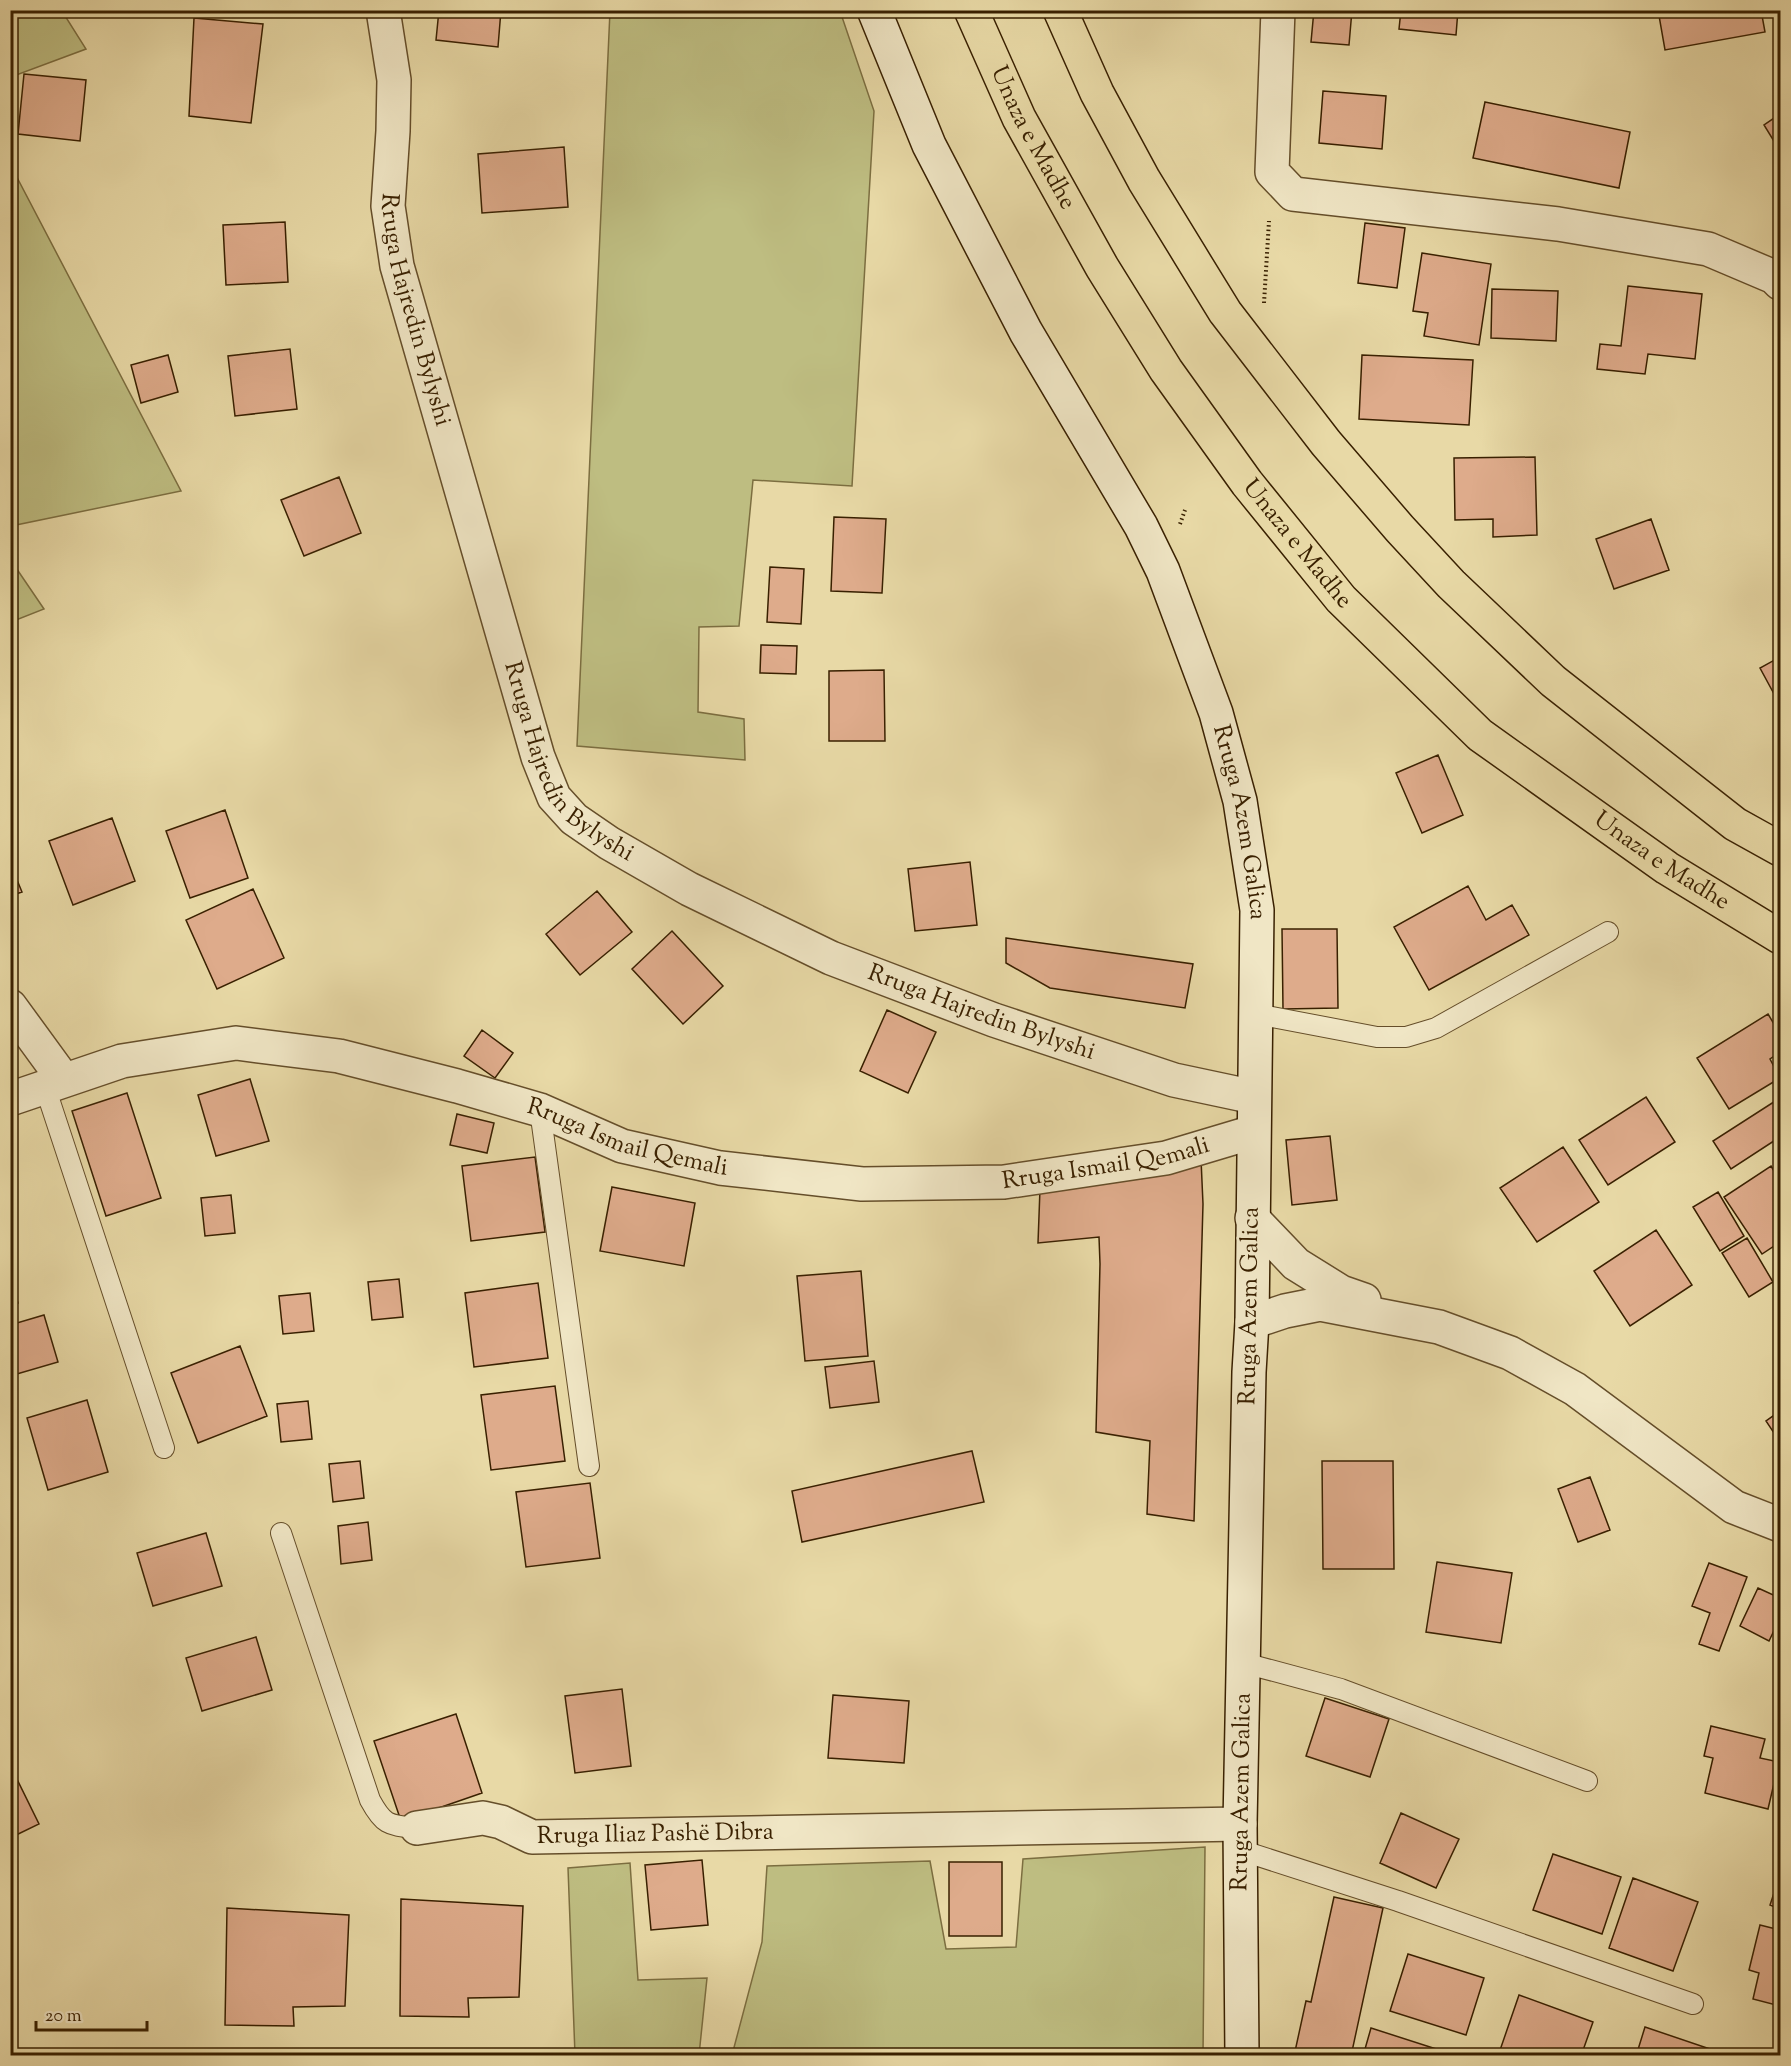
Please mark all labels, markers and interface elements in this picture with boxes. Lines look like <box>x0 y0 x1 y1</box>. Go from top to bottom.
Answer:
street label: Unaza e Madhe <box>981 61 1084 216</box>
street label: Rruga Hajredin Bylyshi <box>371 192 459 431</box>
street label: Unaza e Madhe <box>1234 472 1359 617</box>
street label: Rruga Hajredin Bylyshi <box>495 658 640 871</box>
street label: Rruga Azem Galica <box>1203 721 1274 920</box>
street label: Unaza e Madhe <box>1586 804 1736 919</box>
street label: Rruga Hajredin Bylyshi <box>863 956 1100 1070</box>
street label: Rruga Ismail Qemali <box>523 1090 729 1186</box>
street label: Rruga Ismail Qemali <box>1000 1129 1214 1199</box>
street label: Rruga Azem Galica <box>1231 1207 1269 1405</box>
street label: Rruga Azem Galica <box>1223 1693 1261 1891</box>
street label: Rruga Iliaz Pashë Dibra <box>537 1816 774 1854</box>
scale bar <box>36 1994 147 2032</box>
text: 20 m <box>45 2004 82 2030</box>

